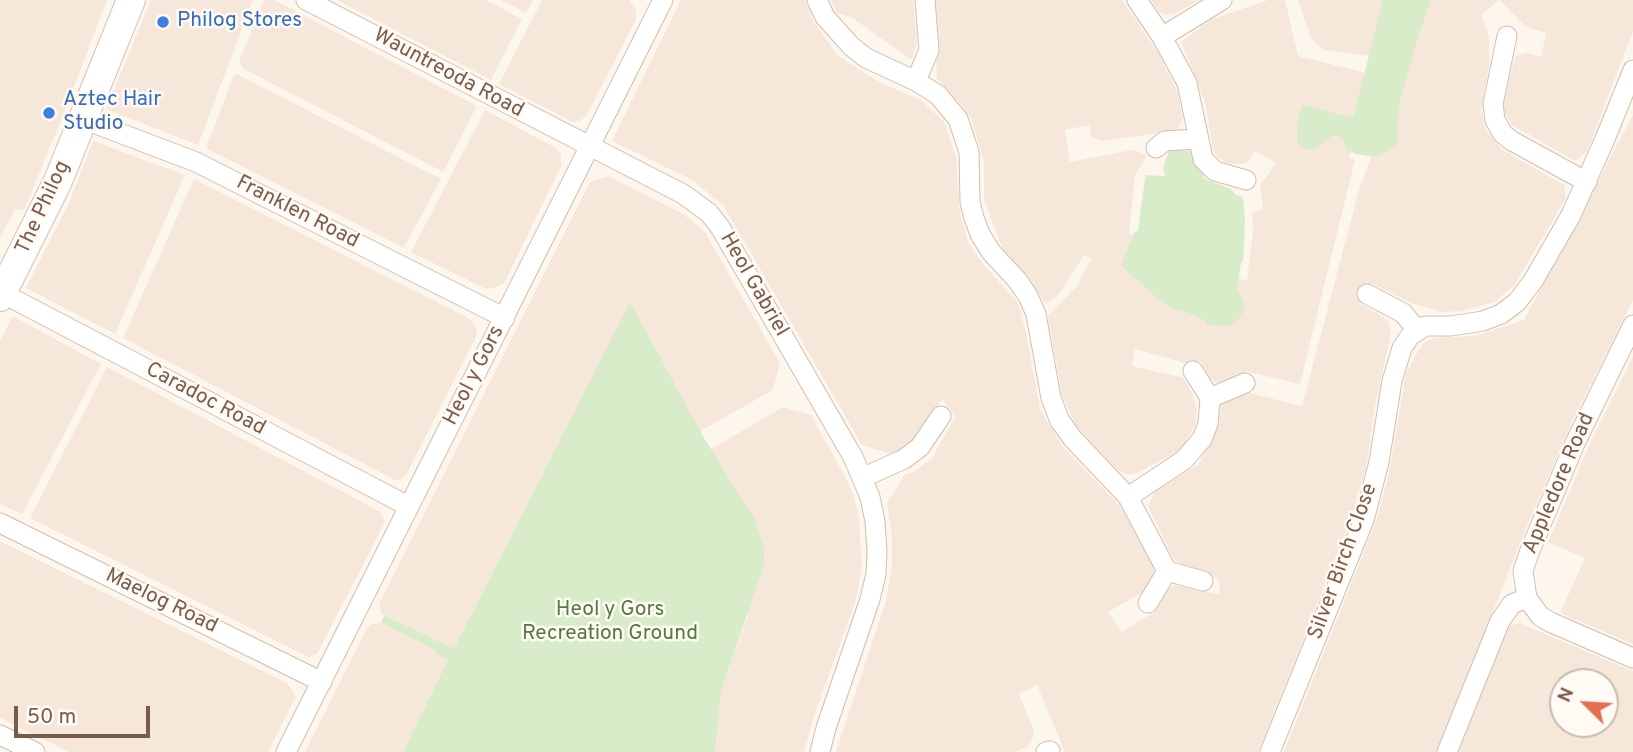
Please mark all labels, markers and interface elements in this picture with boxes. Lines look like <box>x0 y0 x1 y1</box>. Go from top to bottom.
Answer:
place label: Philog Stores <box>177 9 302 35</box>
marker: Philog Stores <box>155 14 171 30</box>
street label: Wauntreoda Road <box>369 24 527 124</box>
place label: Aztec Hair Studio <box>63 88 161 138</box>
marker: Aztec Hair Studio <box>41 105 57 121</box>
street label: The Philog <box>11 157 77 259</box>
street label: Franklen Road <box>231 171 363 255</box>
street label: Heol Gabriel <box>713 228 793 342</box>
street label: Heol y Gors <box>439 322 511 430</box>
street label: Caradoc Road <box>141 358 269 442</box>
street label: Appledore Road <box>1519 410 1601 558</box>
street label: Silver Birch Close <box>1304 481 1384 643</box>
street label: Maelog Road <box>101 564 221 640</box>
park label: Heol y Gors Recreation Ground <box>522 598 698 648</box>
north arrow <box>1549 668 1619 738</box>
text: N <box>1553 684 1580 706</box>
scale bar <box>18 692 154 736</box>
text: 50 m <box>27 704 76 731</box>

